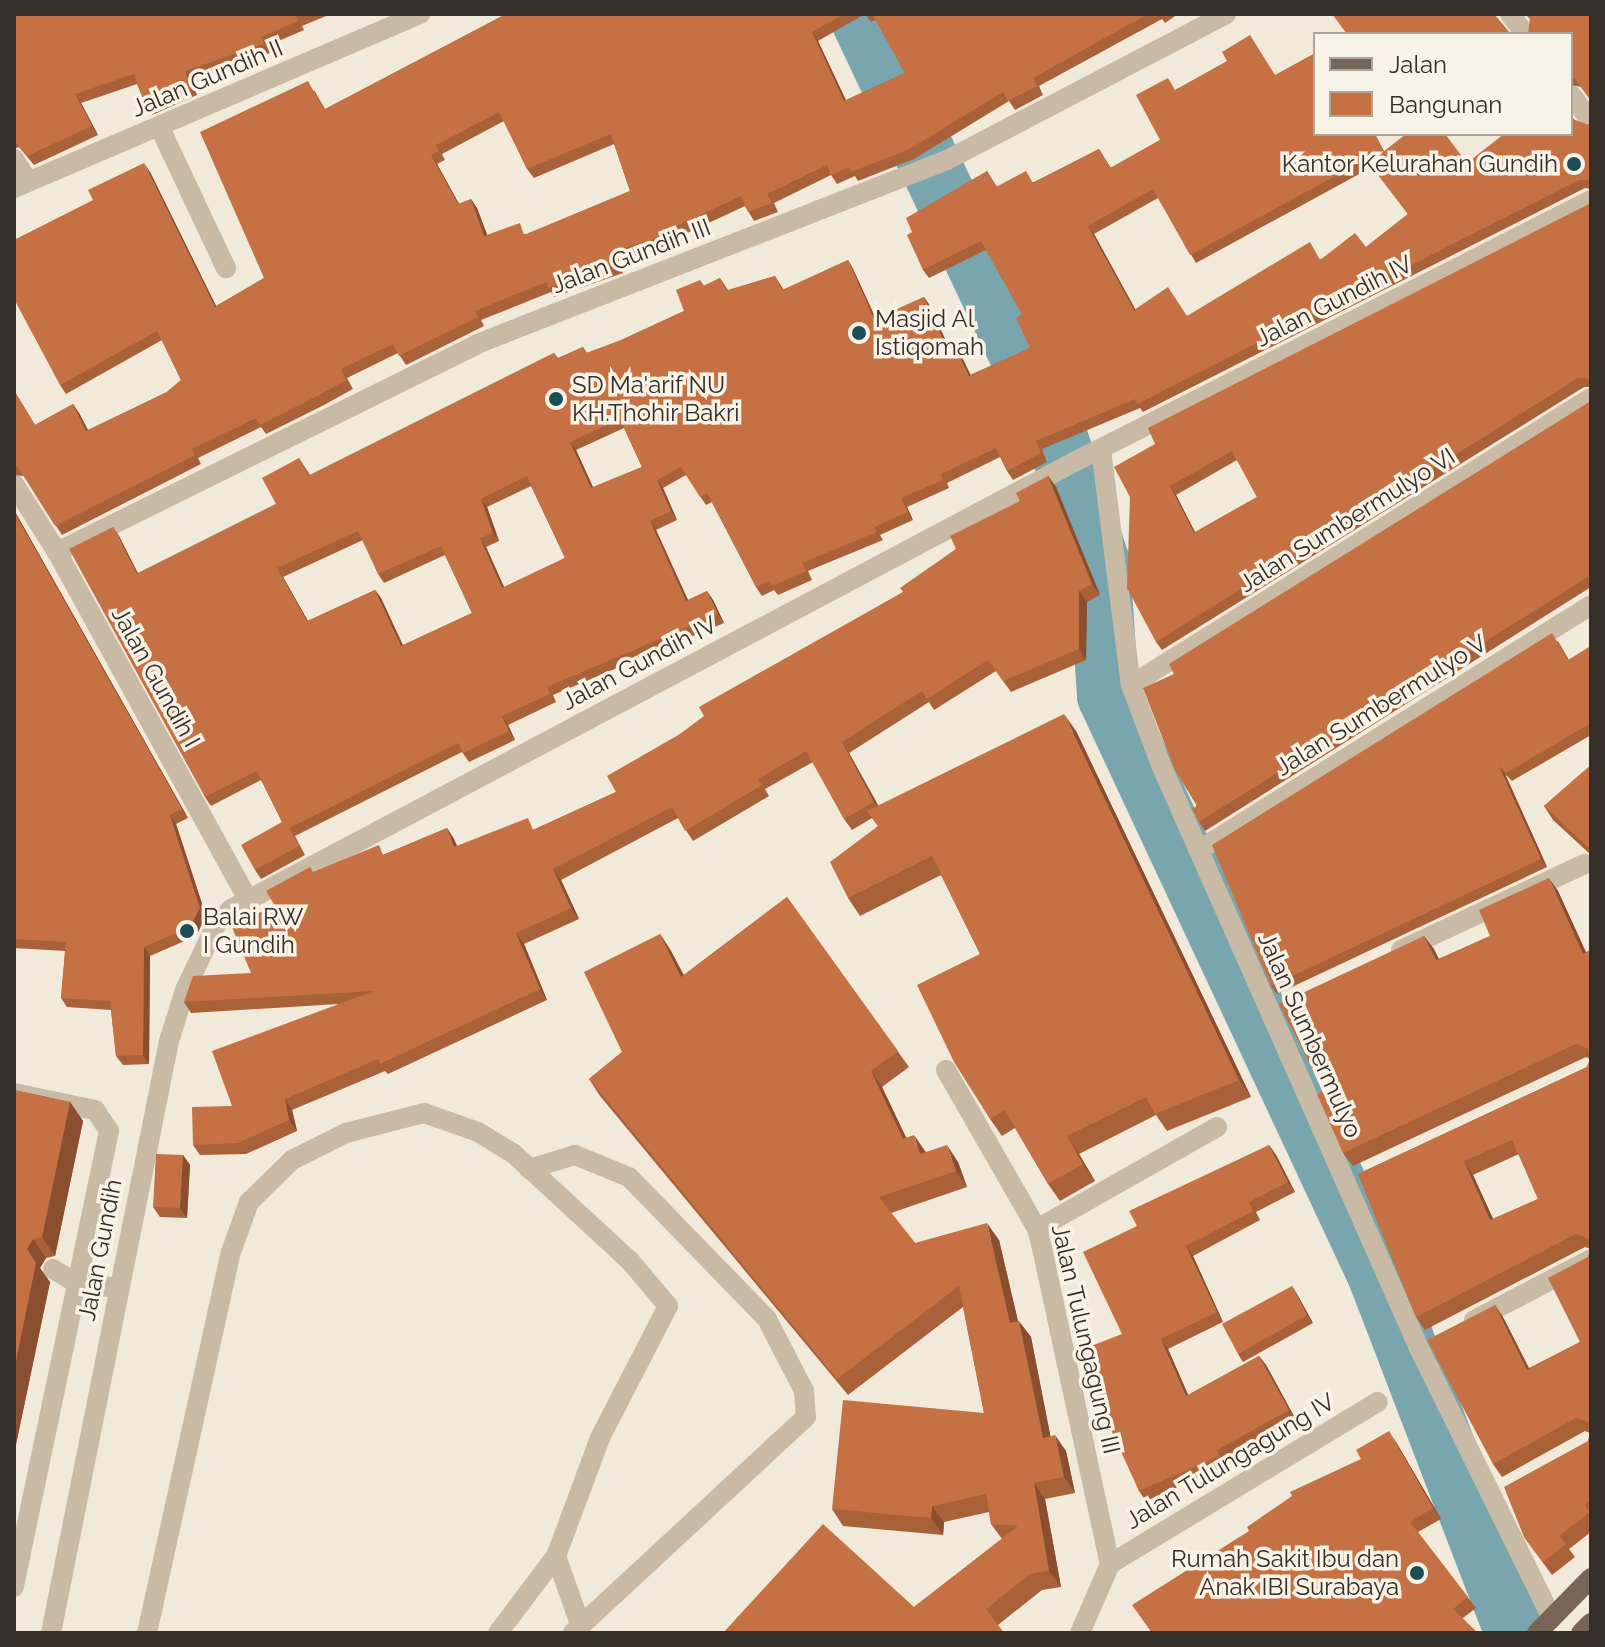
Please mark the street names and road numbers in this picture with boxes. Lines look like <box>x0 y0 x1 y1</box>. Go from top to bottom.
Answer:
street label: Jalan Gundih II <box>127 33 287 123</box>
street label: Jalan Gundih III <box>548 213 714 299</box>
street label: Jalan Gundih IV <box>1251 249 1417 353</box>
street label: Jalan Sumbermulyo VI <box>1233 442 1461 598</box>
street label: Jalan Gundih I <box>106 602 206 752</box>
street label: Jalan Gundih IV <box>556 610 722 716</box>
street label: Jalan Sumbermulyo V <box>1270 628 1492 782</box>
street label: Jalan Sumbermulyo <box>1252 928 1368 1142</box>
street label: Jalan Gundih <box>72 1177 128 1323</box>
street label: Jalan Tulungagung III <box>1045 1221 1127 1457</box>
street label: Jalan Tulungagung IV <box>1120 1387 1340 1535</box>

